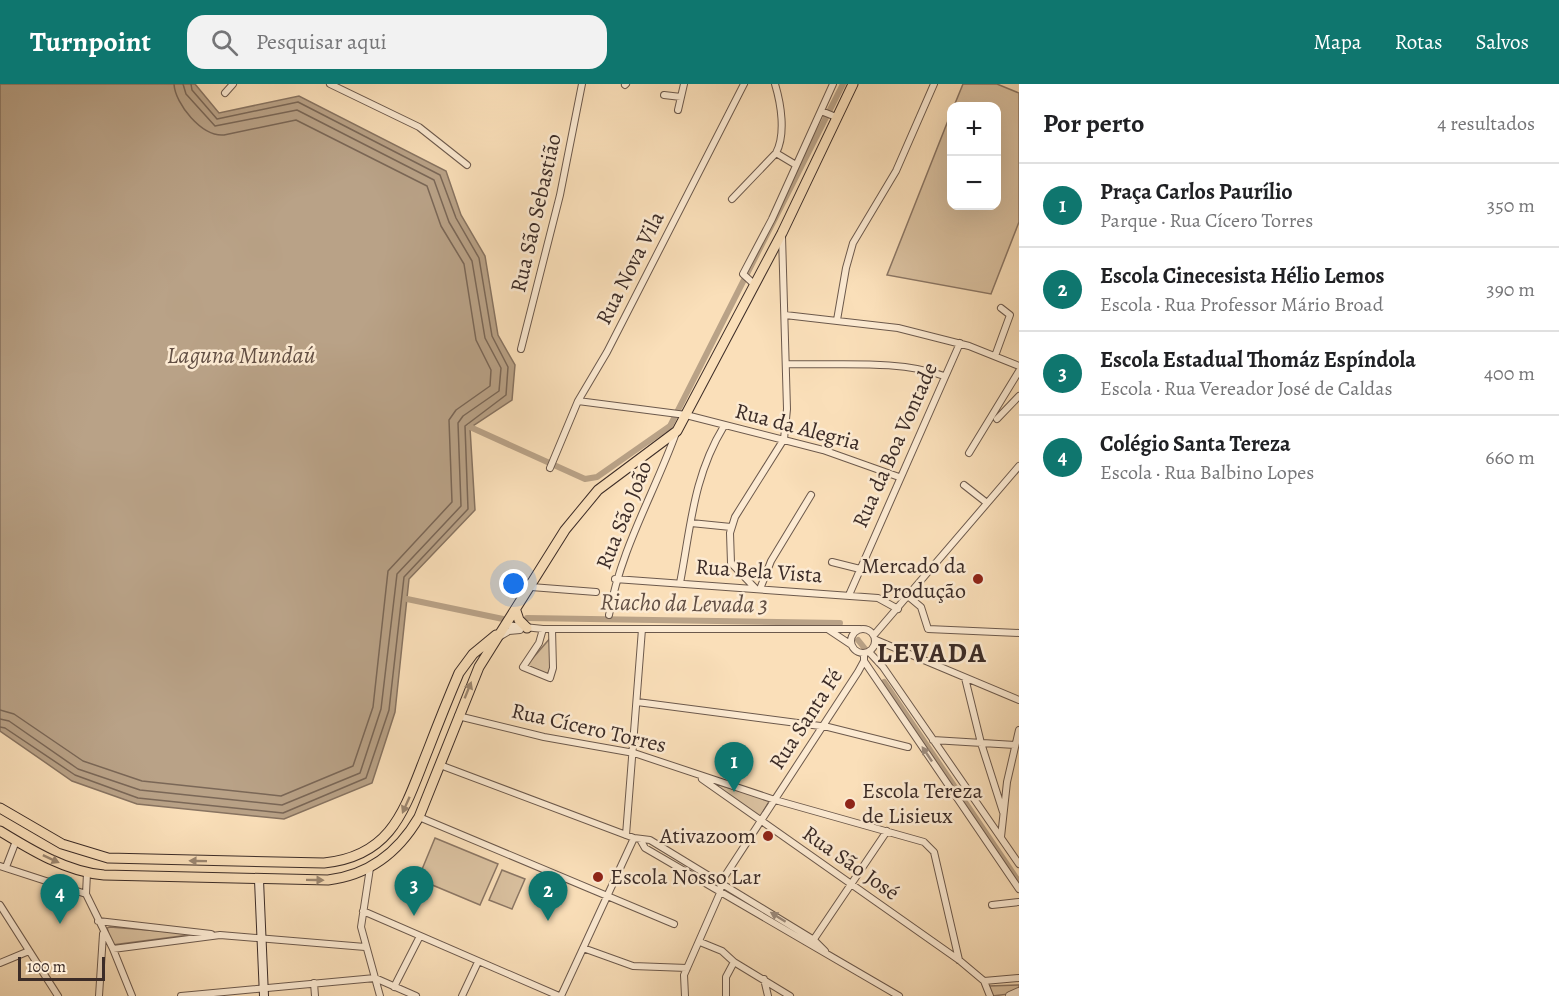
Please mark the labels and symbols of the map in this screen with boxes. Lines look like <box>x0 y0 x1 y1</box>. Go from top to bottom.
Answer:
street label: Rua São Sebastião <box>503 131 569 295</box>
street label: Rua Nova Vila <box>589 205 672 330</box>
water label: Laguna Mundaú <box>167 339 316 371</box>
street label: Rua da Boa Vontade <box>845 358 945 532</box>
street label: Rua da Alegria <box>732 396 865 458</box>
street label: Rua São João <box>589 456 659 574</box>
place label: Mercado da Produção <box>861 551 967 606</box>
street label: Rua Bela Vista <box>695 552 824 590</box>
your location <box>499 569 528 598</box>
marker: Mercado da Produção <box>971 572 985 586</box>
water label: Riacho da Levada 3 <box>600 586 768 620</box>
district label: LEVADA <box>877 634 987 672</box>
street label: Rua Santa Fé <box>762 663 850 775</box>
one-way arrow <box>463 681 473 699</box>
street label: Rua Cícero Torres <box>509 696 669 760</box>
pin: 1 <box>714 742 754 792</box>
one-way arrow <box>921 746 933 762</box>
place label: Escola Tereza de Lisieux <box>862 776 984 831</box>
one-way arrow <box>401 796 411 814</box>
marker: Escola Tereza de Lisieux <box>843 797 857 811</box>
street label: Rua São José <box>797 819 905 907</box>
place label: Ativazoom <box>659 821 756 851</box>
marker: Ativazoom <box>761 829 775 843</box>
one-way arrow <box>43 854 61 864</box>
one-way arrow <box>188 856 207 866</box>
place label: Escola Nosso Lar <box>610 862 761 892</box>
pin: 3 <box>394 866 434 916</box>
marker: Escola Nosso Lar <box>591 870 605 884</box>
pin: 2 <box>528 872 568 921</box>
pin: 4 <box>40 874 80 924</box>
one-way arrow <box>306 875 325 885</box>
one-way arrow <box>770 912 786 923</box>
scale bar <box>18 954 105 982</box>

